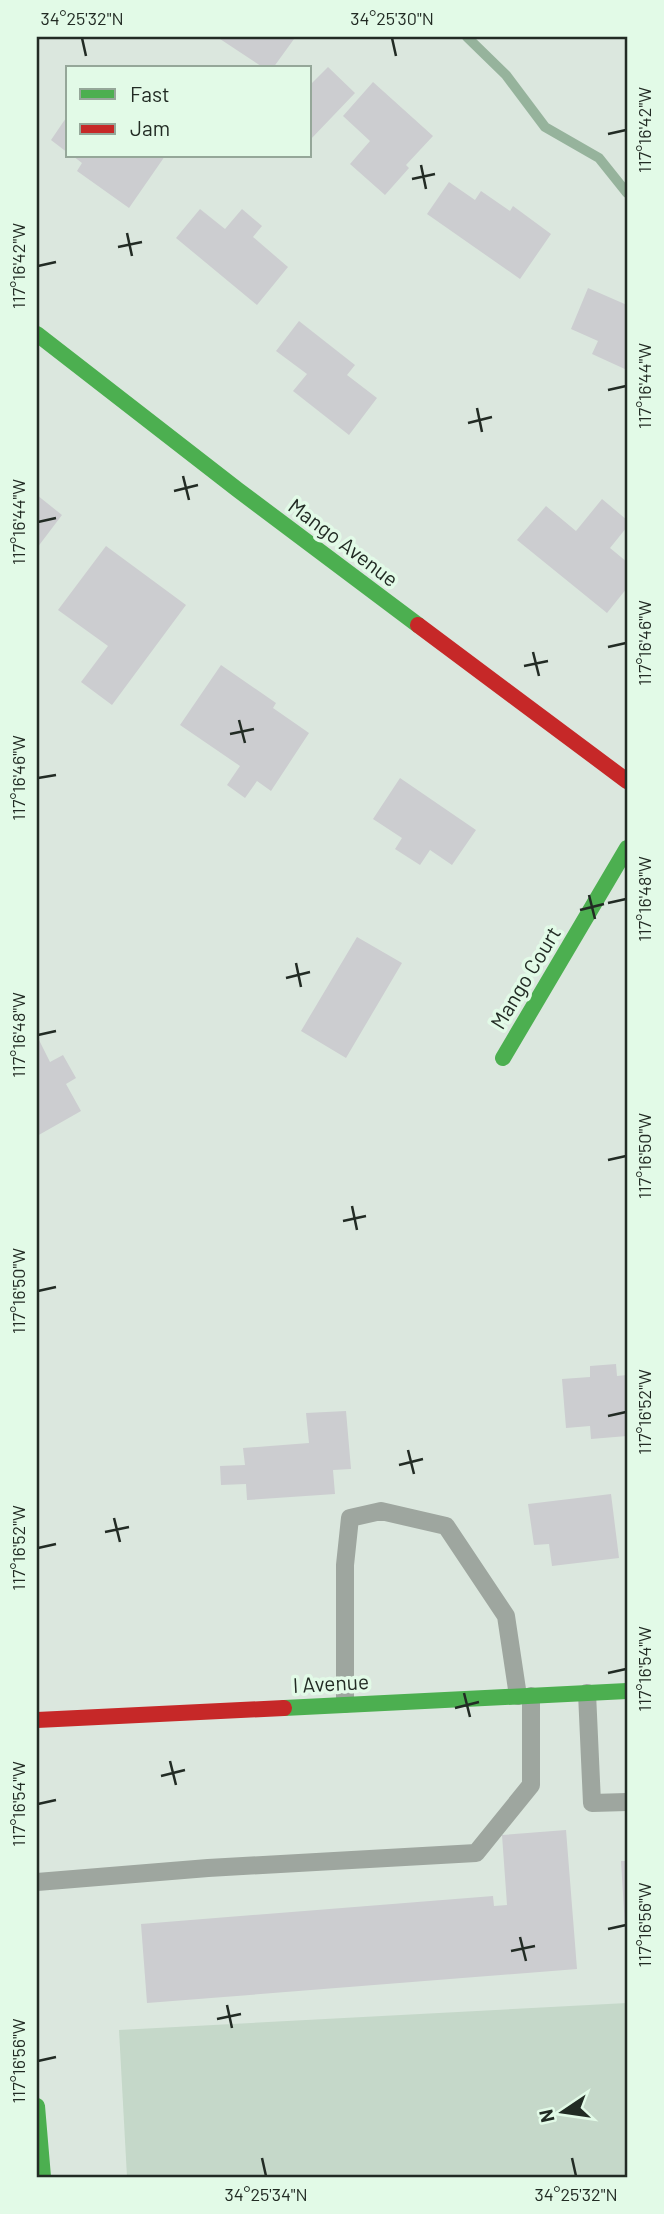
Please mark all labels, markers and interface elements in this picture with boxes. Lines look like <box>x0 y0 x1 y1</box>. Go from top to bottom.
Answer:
text: 34°25'32"N <box>40 7 124 29</box>
text: 34°25'30"N <box>350 7 434 29</box>
legend <box>66 66 312 158</box>
text: Fast <box>130 81 170 106</box>
text: 117°16'42"W <box>633 87 655 173</box>
text: Jam <box>130 115 170 140</box>
text: 117°16'42"W <box>7 223 29 309</box>
text: 117°16'44"W <box>633 343 655 429</box>
text: 117°16'44"W <box>7 479 29 565</box>
street label: Mango Avenue <box>284 492 404 591</box>
text: 117°16'46"W <box>633 600 655 686</box>
text: 117°16'46"W <box>7 735 29 821</box>
text: 117°16'48"W <box>633 856 655 942</box>
street label: Mango Court <box>484 922 565 1033</box>
text: 117°16'48"W <box>7 992 29 1078</box>
text: 117°16'50"W <box>633 1113 655 1199</box>
text: 117°16'50"W <box>7 1248 29 1334</box>
text: 117°16'52"W <box>633 1369 655 1455</box>
text: 117°16'52"W <box>7 1505 29 1591</box>
text: 117°16'54"W <box>633 1626 655 1712</box>
street label: I Avenue <box>292 1668 370 1697</box>
text: 117°16'54"W <box>7 1761 29 1847</box>
text: 117°16'56"W <box>633 1882 655 1968</box>
text: 117°16'56"W <box>7 2018 29 2104</box>
north arrow <box>528 2078 598 2148</box>
text: N <box>533 2107 559 2125</box>
text: 34°25'34"N <box>224 2183 308 2205</box>
text: 34°25'32"N <box>534 2183 618 2205</box>

